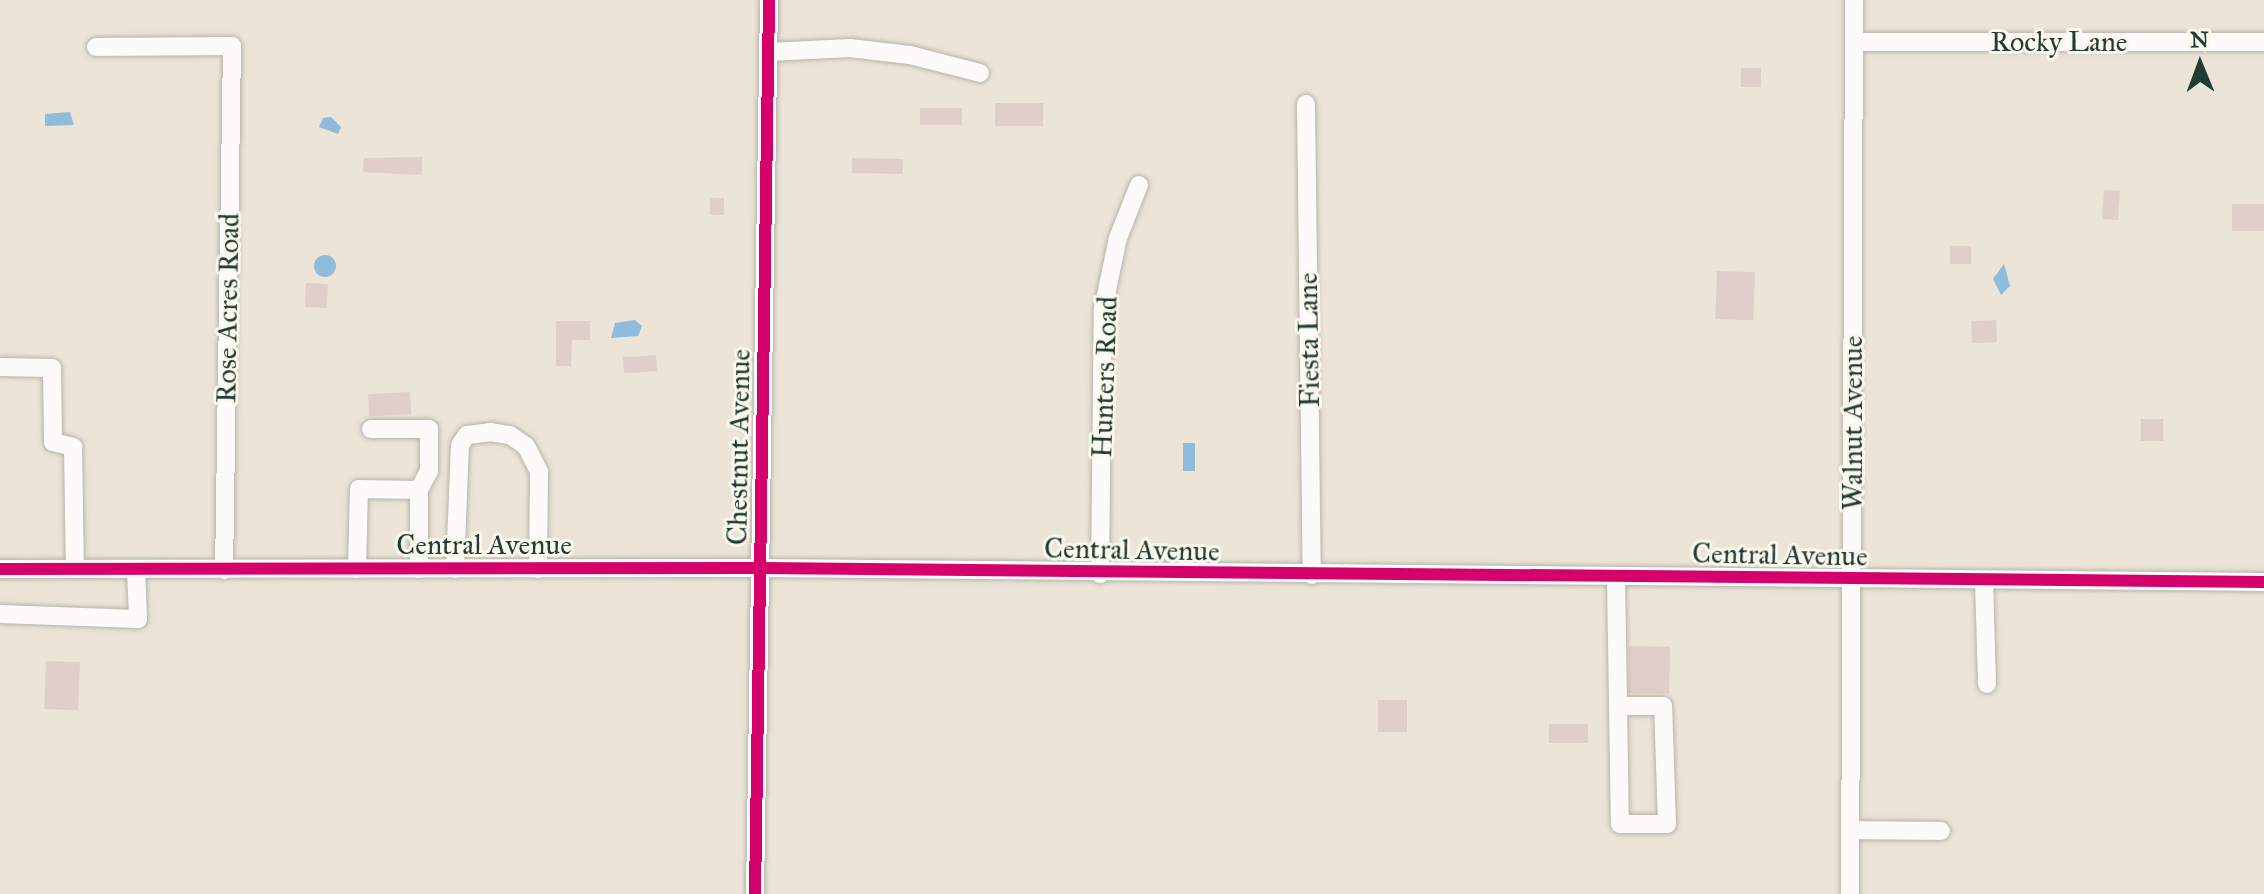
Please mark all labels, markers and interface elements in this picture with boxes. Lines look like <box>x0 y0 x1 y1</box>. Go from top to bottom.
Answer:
north arrow <box>2160 24 2240 104</box>
street label: Rocky Lane <box>1990 25 2128 59</box>
text: N <box>2190 26 2209 53</box>
street label: Rose Acres Road <box>210 213 246 403</box>
street label: Fiesta Lane <box>1291 272 1327 408</box>
street label: Hunters Road <box>1085 296 1125 458</box>
street label: Walnut Avenue <box>1836 336 1870 510</box>
street label: Chestnut Avenue <box>720 349 758 545</box>
street label: Central Avenue <box>396 528 572 562</box>
street label: Central Avenue <box>1044 532 1220 568</box>
street label: Central Avenue <box>1692 537 1868 573</box>

